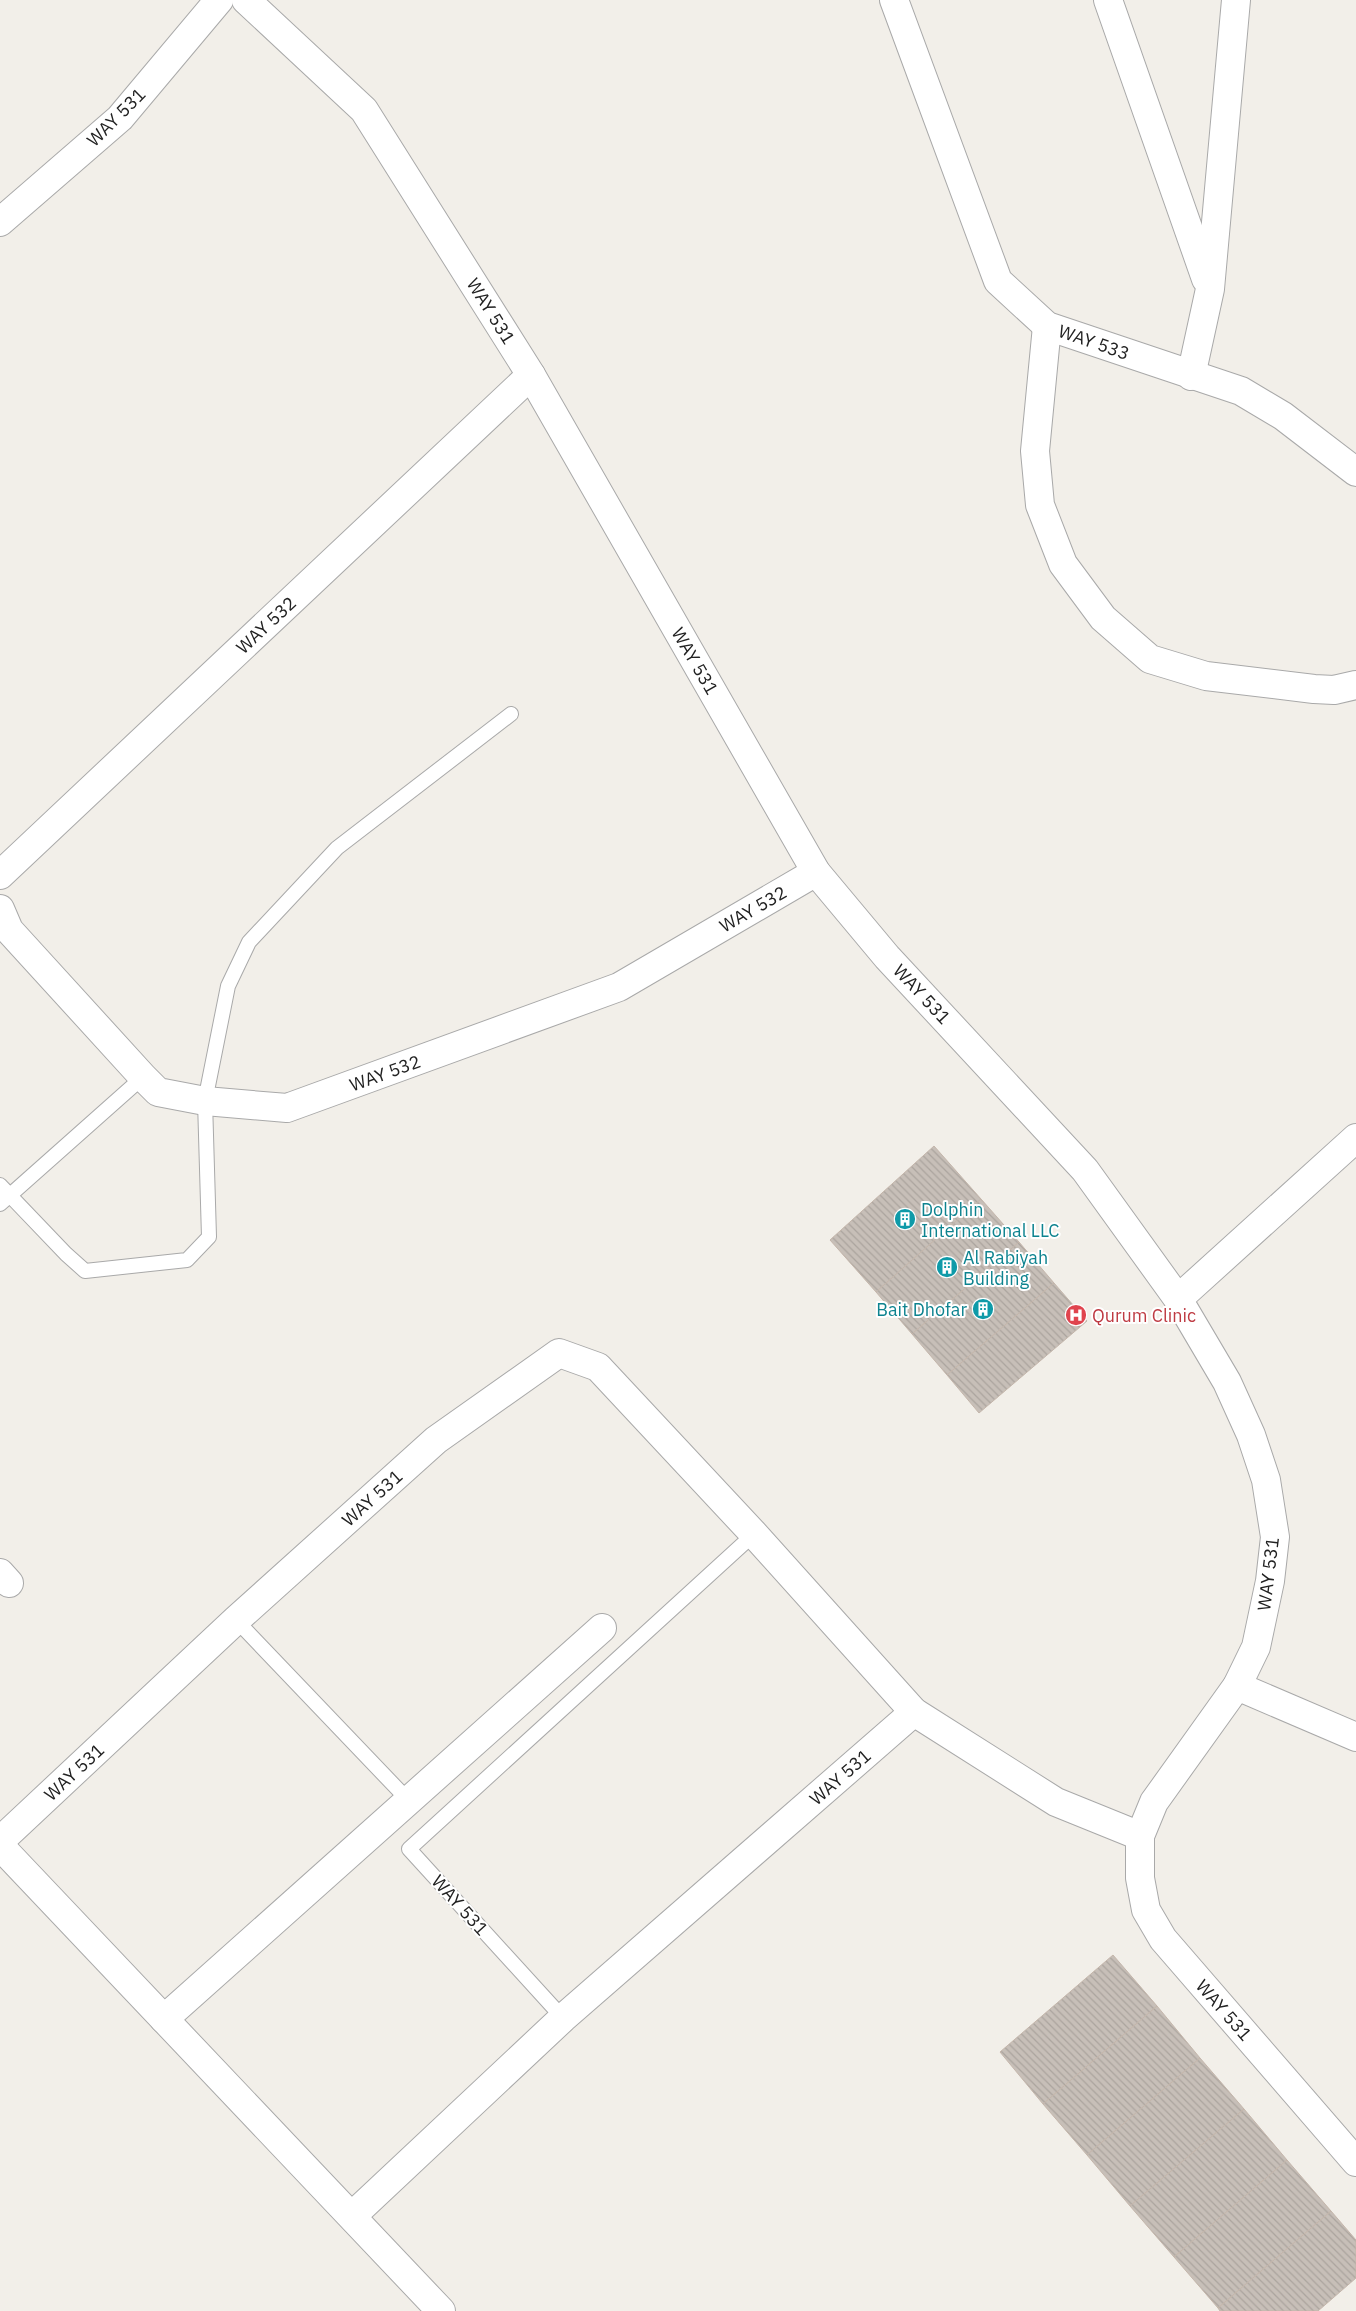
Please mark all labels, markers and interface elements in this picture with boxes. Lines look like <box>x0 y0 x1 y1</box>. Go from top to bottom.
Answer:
street label: WAY 531 <box>82 83 150 151</box>
street label: WAY 531 <box>462 274 520 348</box>
street label: WAY 533 <box>1055 319 1133 365</box>
street label: WAY 532 <box>231 591 301 659</box>
street label: WAY 531 <box>667 623 723 699</box>
street label: WAY 532 <box>715 881 791 937</box>
street label: WAY 531 <box>888 959 956 1029</box>
street label: WAY 532 <box>346 1050 424 1096</box>
place label: Dolphin International LLC <box>921 1198 1060 1242</box>
building icon: Dolphin International LLC <box>893 1207 917 1231</box>
place label: Al Rabiyah Building <box>963 1246 1048 1290</box>
building icon: Al Rabiyah Building <box>935 1255 959 1279</box>
building icon: Bait Dhofar <box>971 1297 995 1321</box>
place label: Bait Dhofar <box>876 1298 967 1321</box>
hospital icon: Qurum Clinic <box>1064 1303 1088 1327</box>
place label: Qurum Clinic <box>1092 1304 1196 1327</box>
street label: WAY 531 <box>337 1465 407 1531</box>
street label: WAY 531 <box>1252 1536 1284 1612</box>
street label: WAY 531 <box>39 1738 109 1806</box>
street label: WAY 531 <box>805 1744 875 1810</box>
street label: WAY 531 <box>427 1870 493 1940</box>
street label: WAY 531 <box>1191 1975 1257 2045</box>

